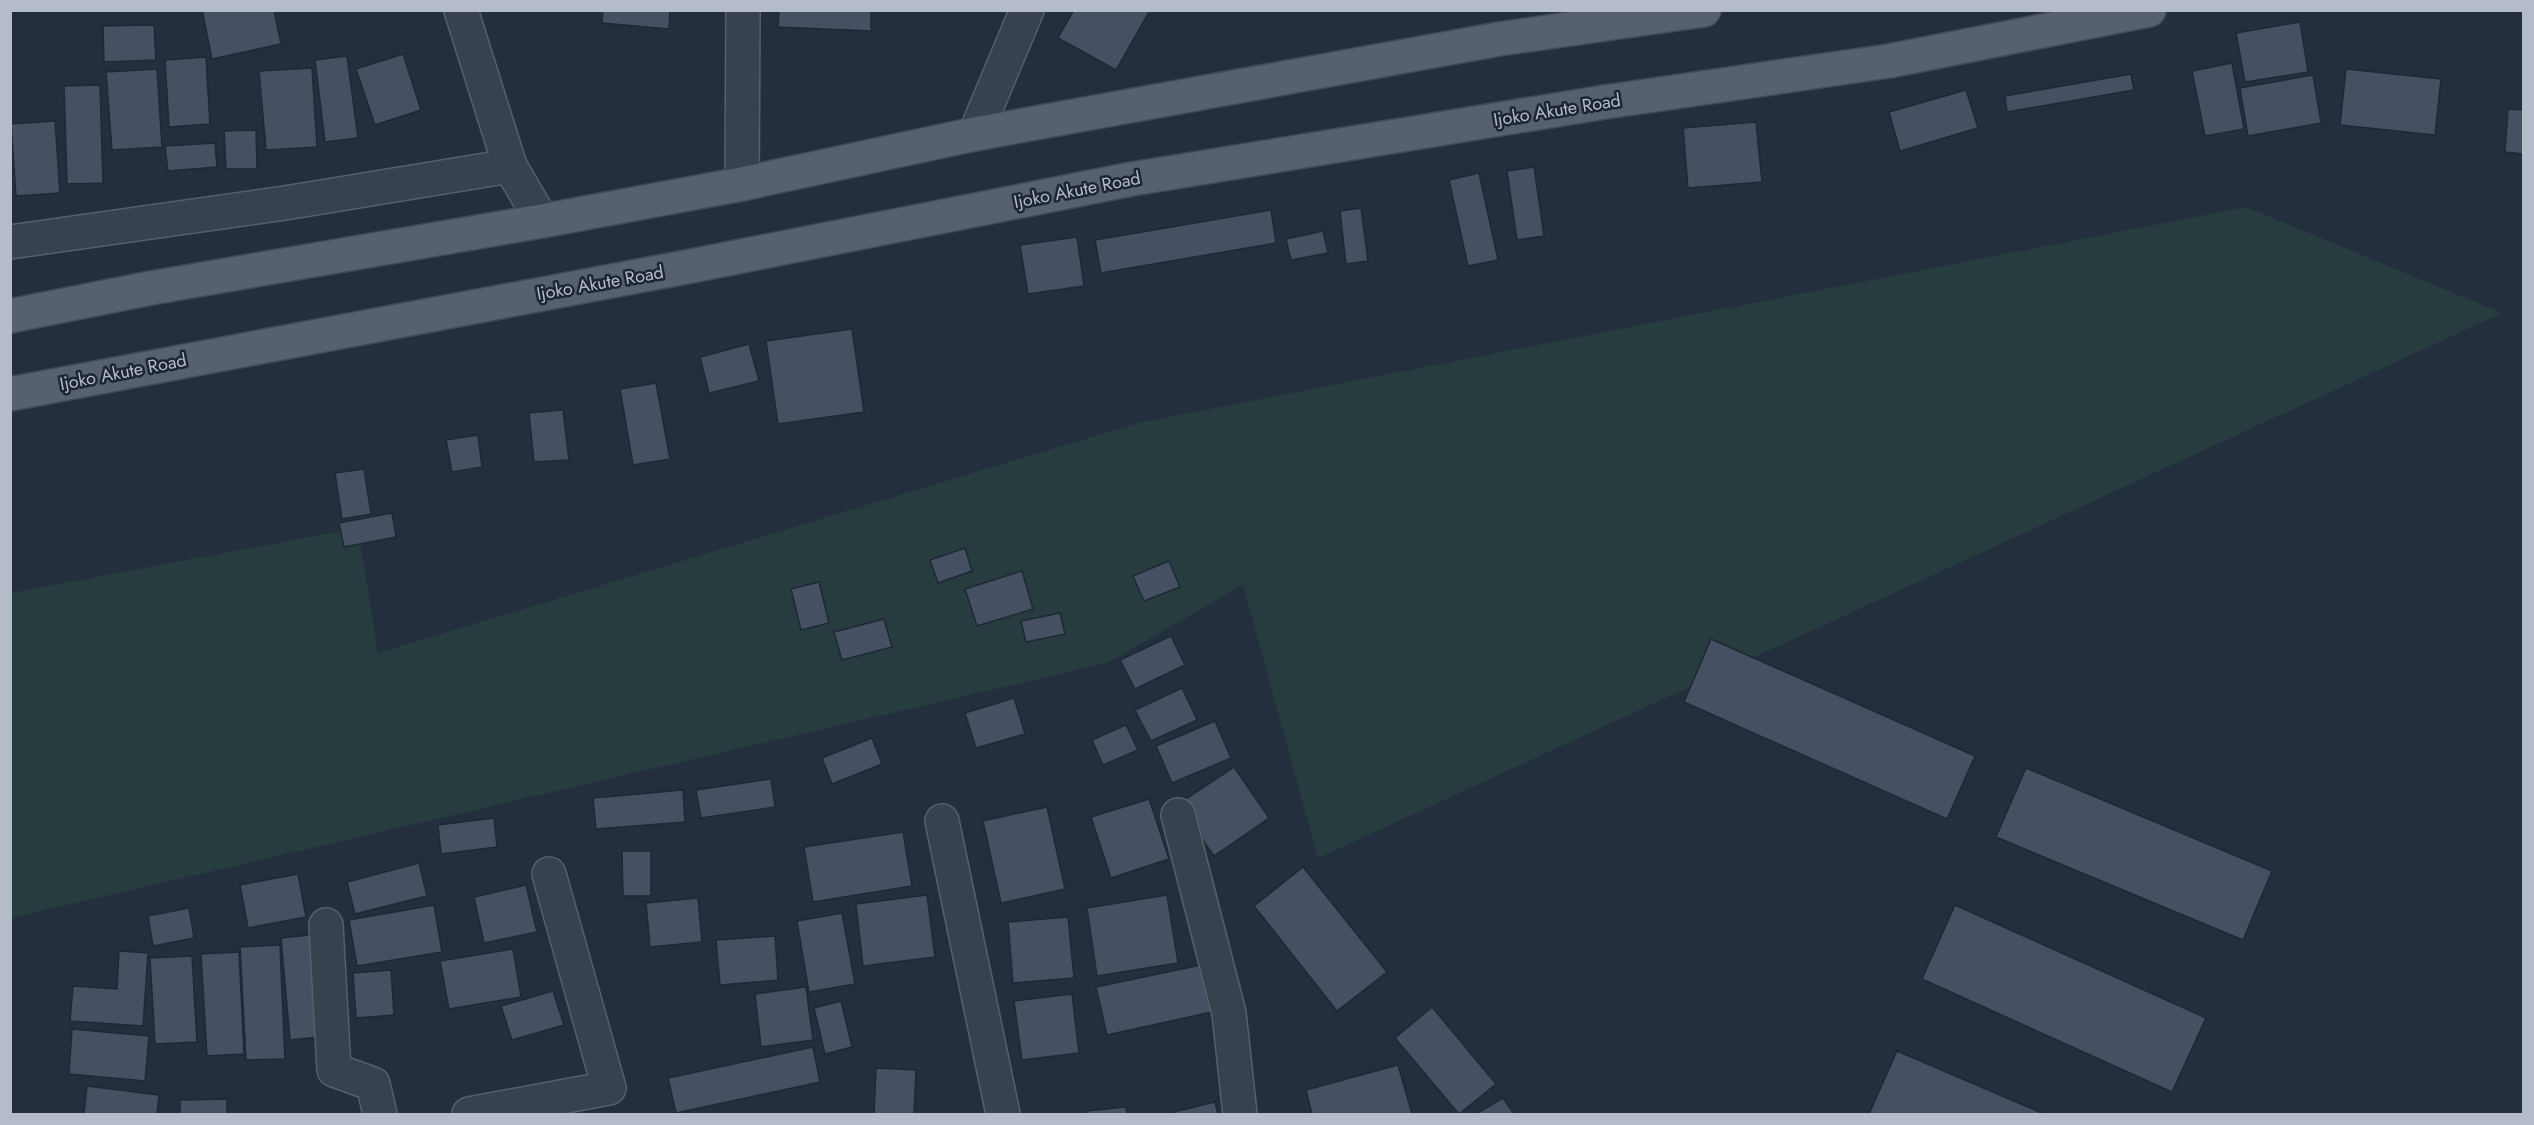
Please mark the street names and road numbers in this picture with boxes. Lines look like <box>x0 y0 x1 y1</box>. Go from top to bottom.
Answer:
street label: Ijoko Akute Road <box>1491 87 1623 133</box>
street label: Ijoko Akute Road <box>1011 165 1143 215</box>
street label: Ijoko Akute Road <box>534 259 666 307</box>
street label: Ijoko Akute Road <box>57 347 189 397</box>

